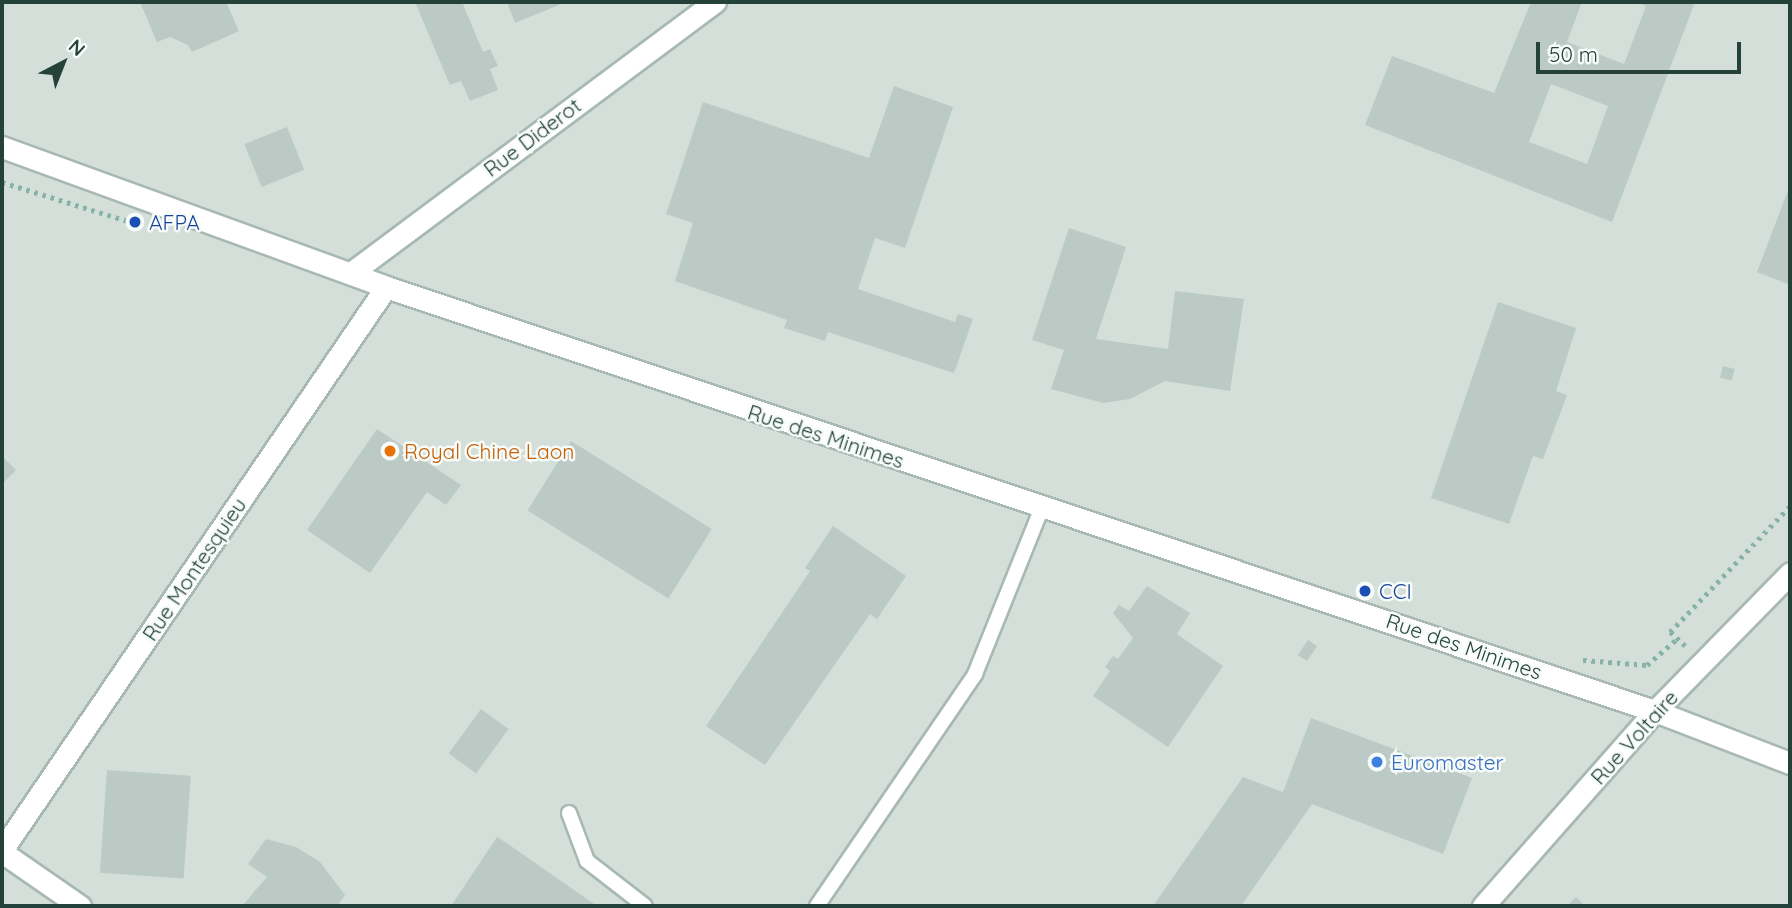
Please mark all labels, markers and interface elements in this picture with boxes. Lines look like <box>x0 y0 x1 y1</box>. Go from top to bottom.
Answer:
north arrow <box>28 28 98 98</box>
scale bar <box>1540 28 1745 72</box>
text: N <box>64 34 90 61</box>
text: 50 m <box>1549 41 1598 67</box>
street label: Rue Diderot <box>478 92 586 182</box>
place label: AFPA <box>149 209 200 235</box>
marker: AFPA <box>127 214 143 230</box>
street label: Rue des Minimes <box>745 399 907 473</box>
place label: Royal Chine Laon <box>404 438 574 464</box>
marker: Royal Chine Laon <box>382 443 398 459</box>
street label: Rue Montesquieu <box>137 493 251 645</box>
place label: CCI <box>1379 578 1412 604</box>
marker: CCI <box>1357 583 1373 599</box>
street label: Rue des Minimes <box>1383 608 1545 684</box>
street label: Rue Voltaire <box>1585 685 1683 789</box>
place label: Euromaster <box>1391 749 1504 775</box>
marker: Euromaster <box>1369 754 1385 770</box>

